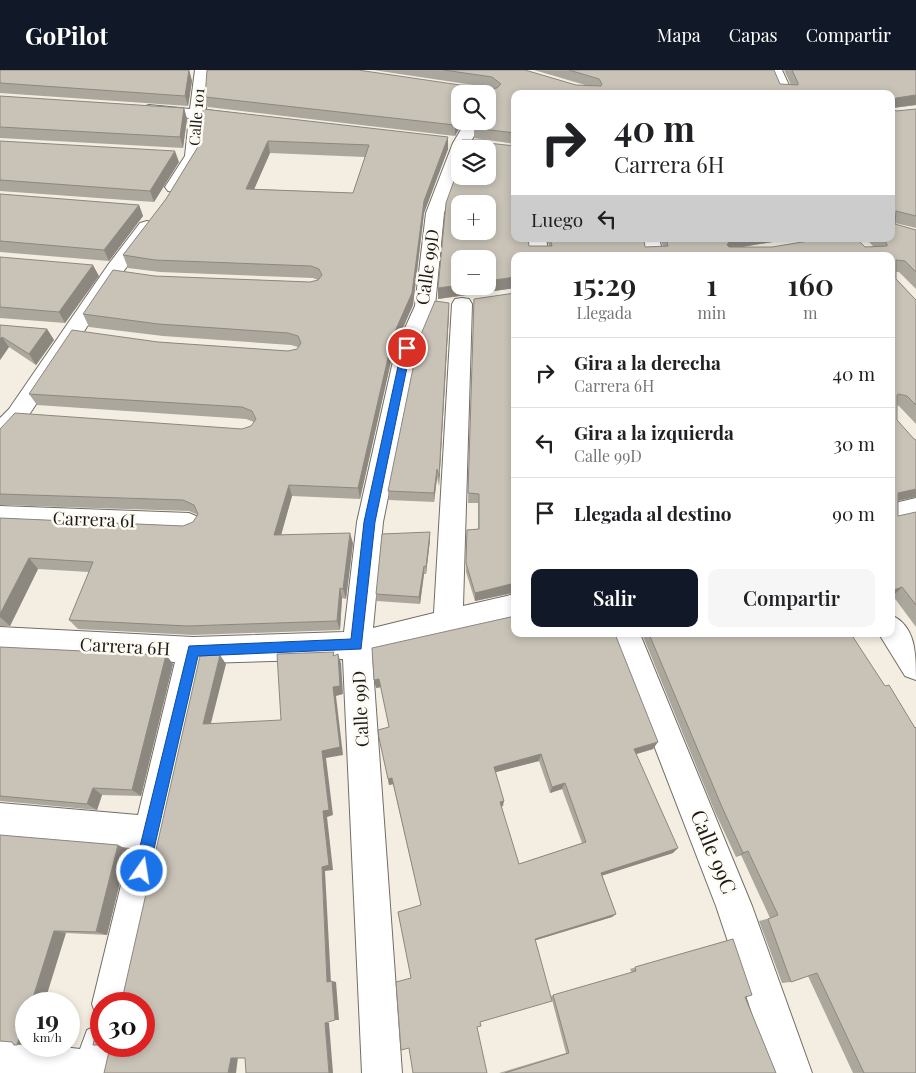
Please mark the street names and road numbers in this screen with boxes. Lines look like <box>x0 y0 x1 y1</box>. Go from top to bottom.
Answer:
street label: Calle 101 <box>184 87 209 147</box>
street label: Calle 99D <box>410 227 444 306</box>
street label: Carrera 6I <box>52 506 136 532</box>
street label: Carrera 6H <box>79 632 171 660</box>
street label: Calle 99D <box>346 670 374 748</box>
street label: Calle 99C <box>685 805 744 897</box>

